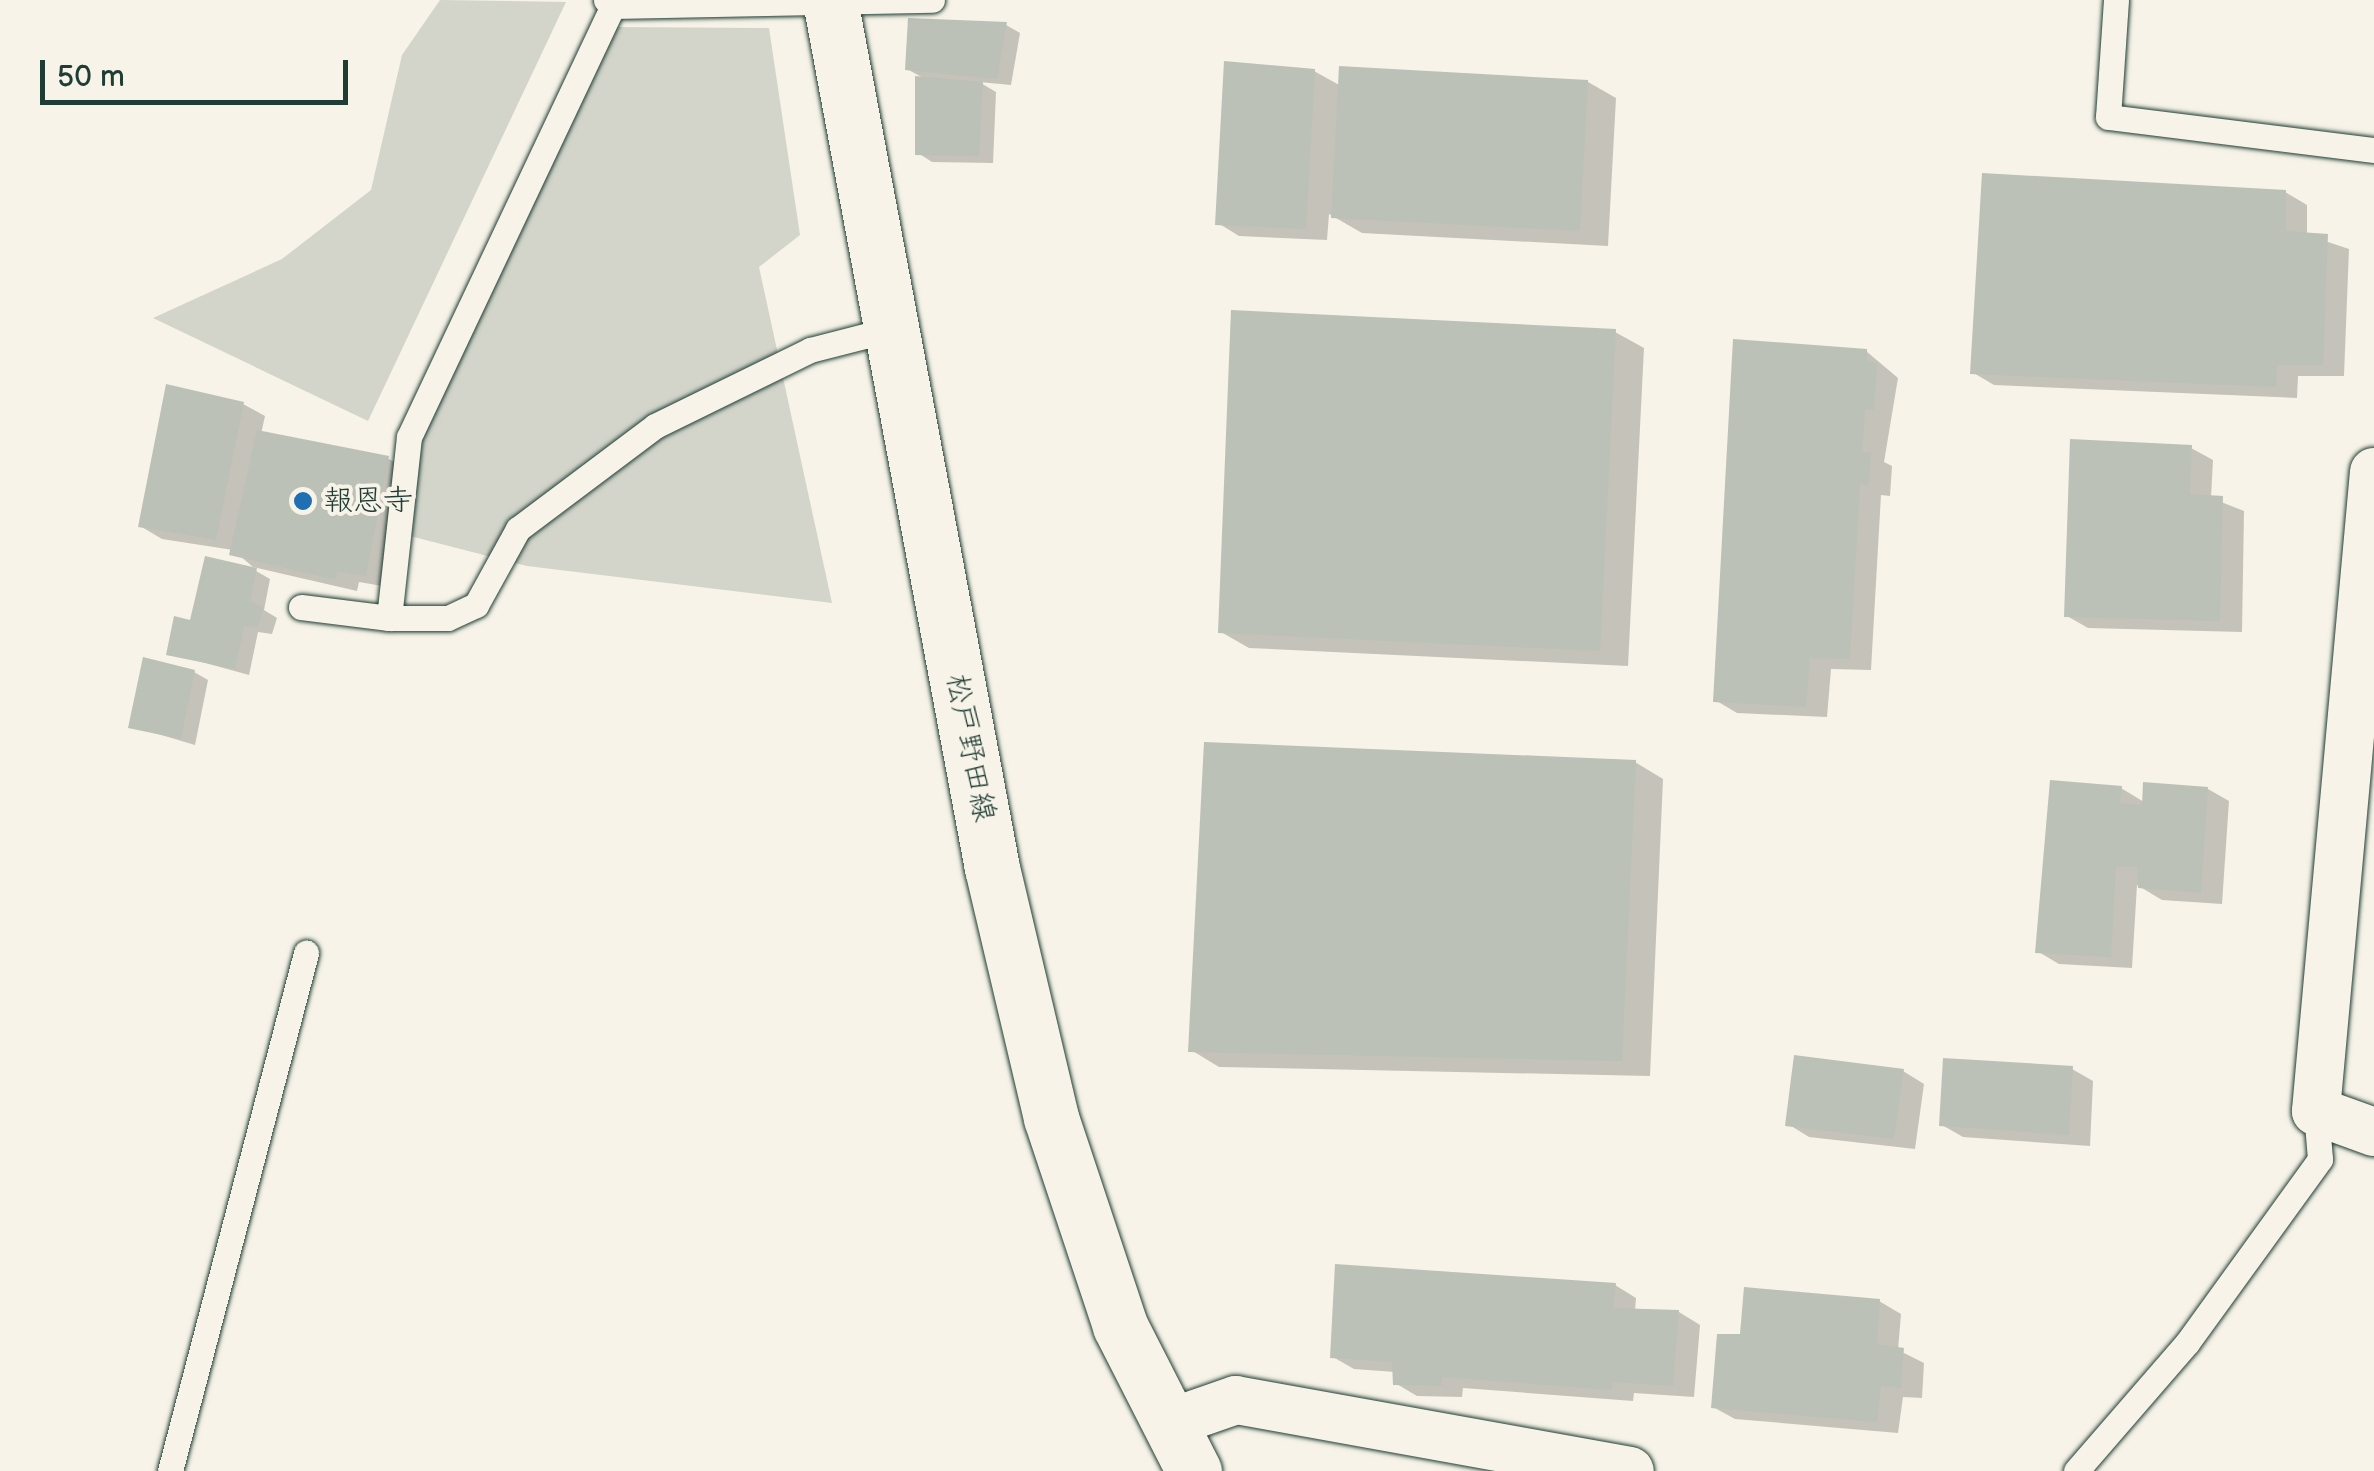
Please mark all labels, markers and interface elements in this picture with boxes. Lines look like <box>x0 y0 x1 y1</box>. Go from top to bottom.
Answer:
scale bar <box>45 40 352 102</box>
text: 50 m <box>57 59 125 95</box>
place label: 報恩寺 <box>323 483 413 519</box>
marker: 報恩寺 <box>292 490 314 512</box>
street label: 松戸野田線 <box>938 671 1002 825</box>

